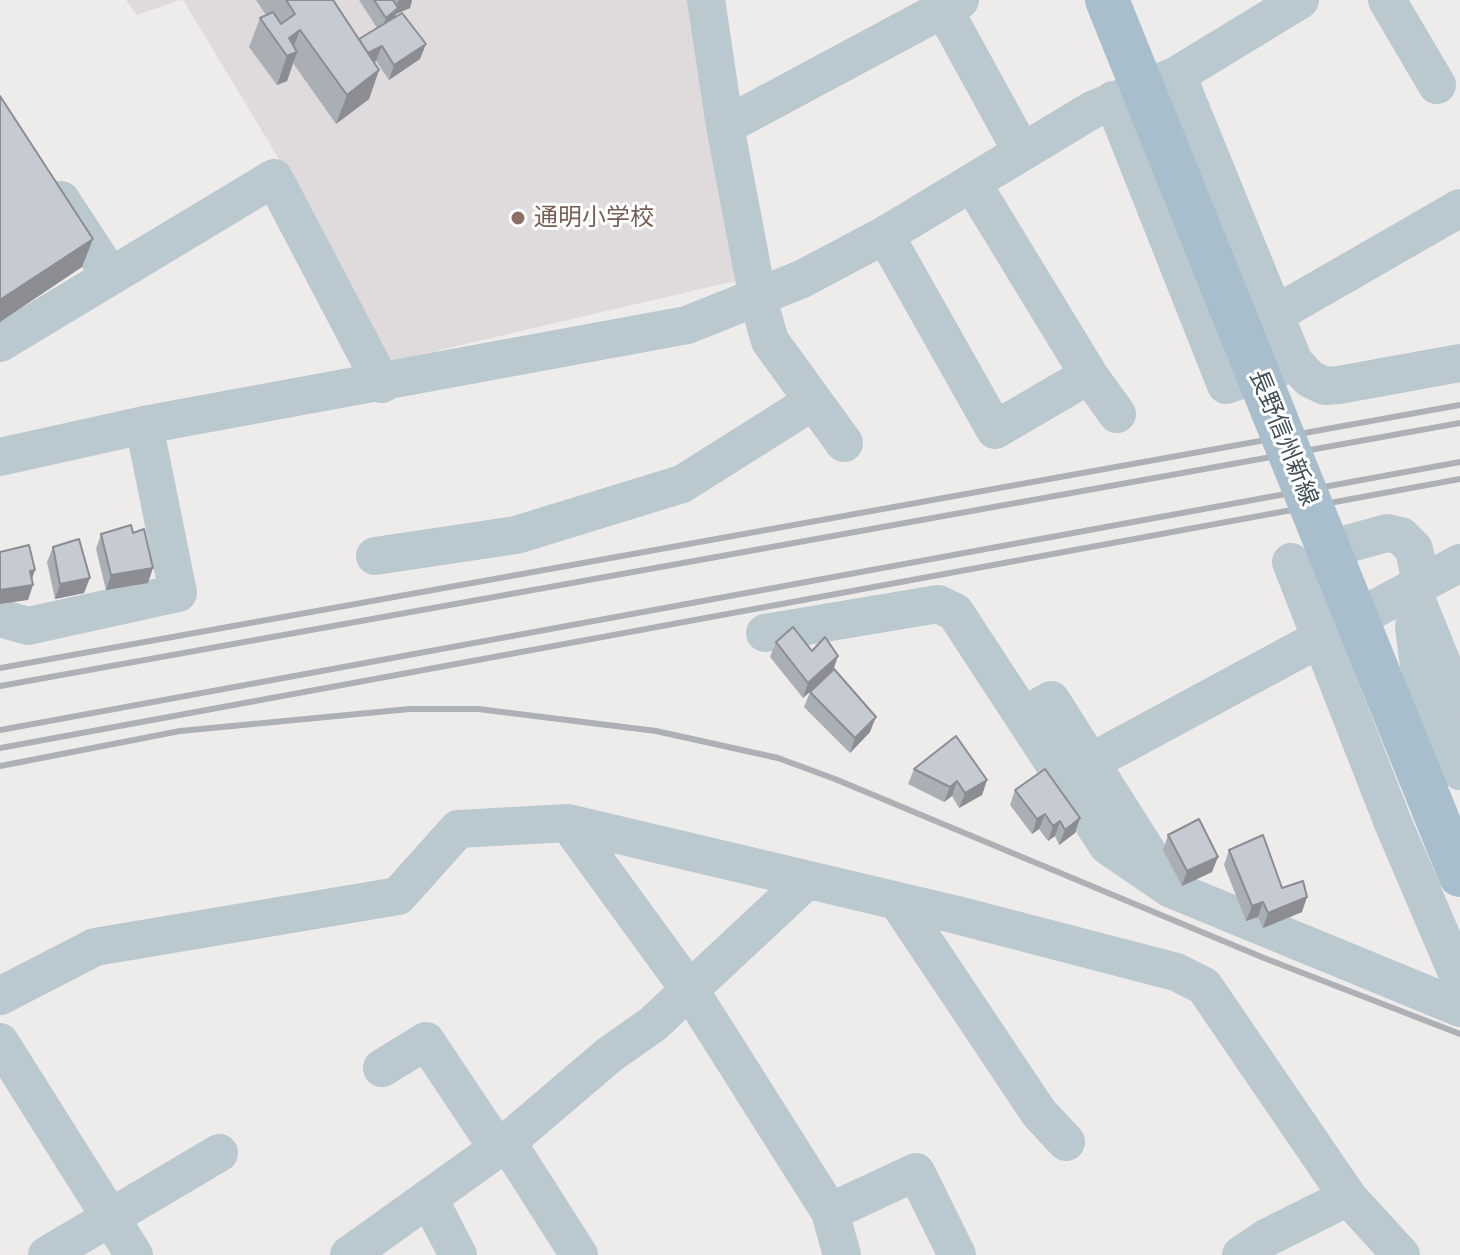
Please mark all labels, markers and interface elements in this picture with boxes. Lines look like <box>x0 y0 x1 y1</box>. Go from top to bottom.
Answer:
place label: 通明小学校 <box>534 204 654 232</box>
marker: 通明小学校 <box>509 209 527 227</box>
street label: 長野信州新線 <box>1243 366 1323 510</box>

